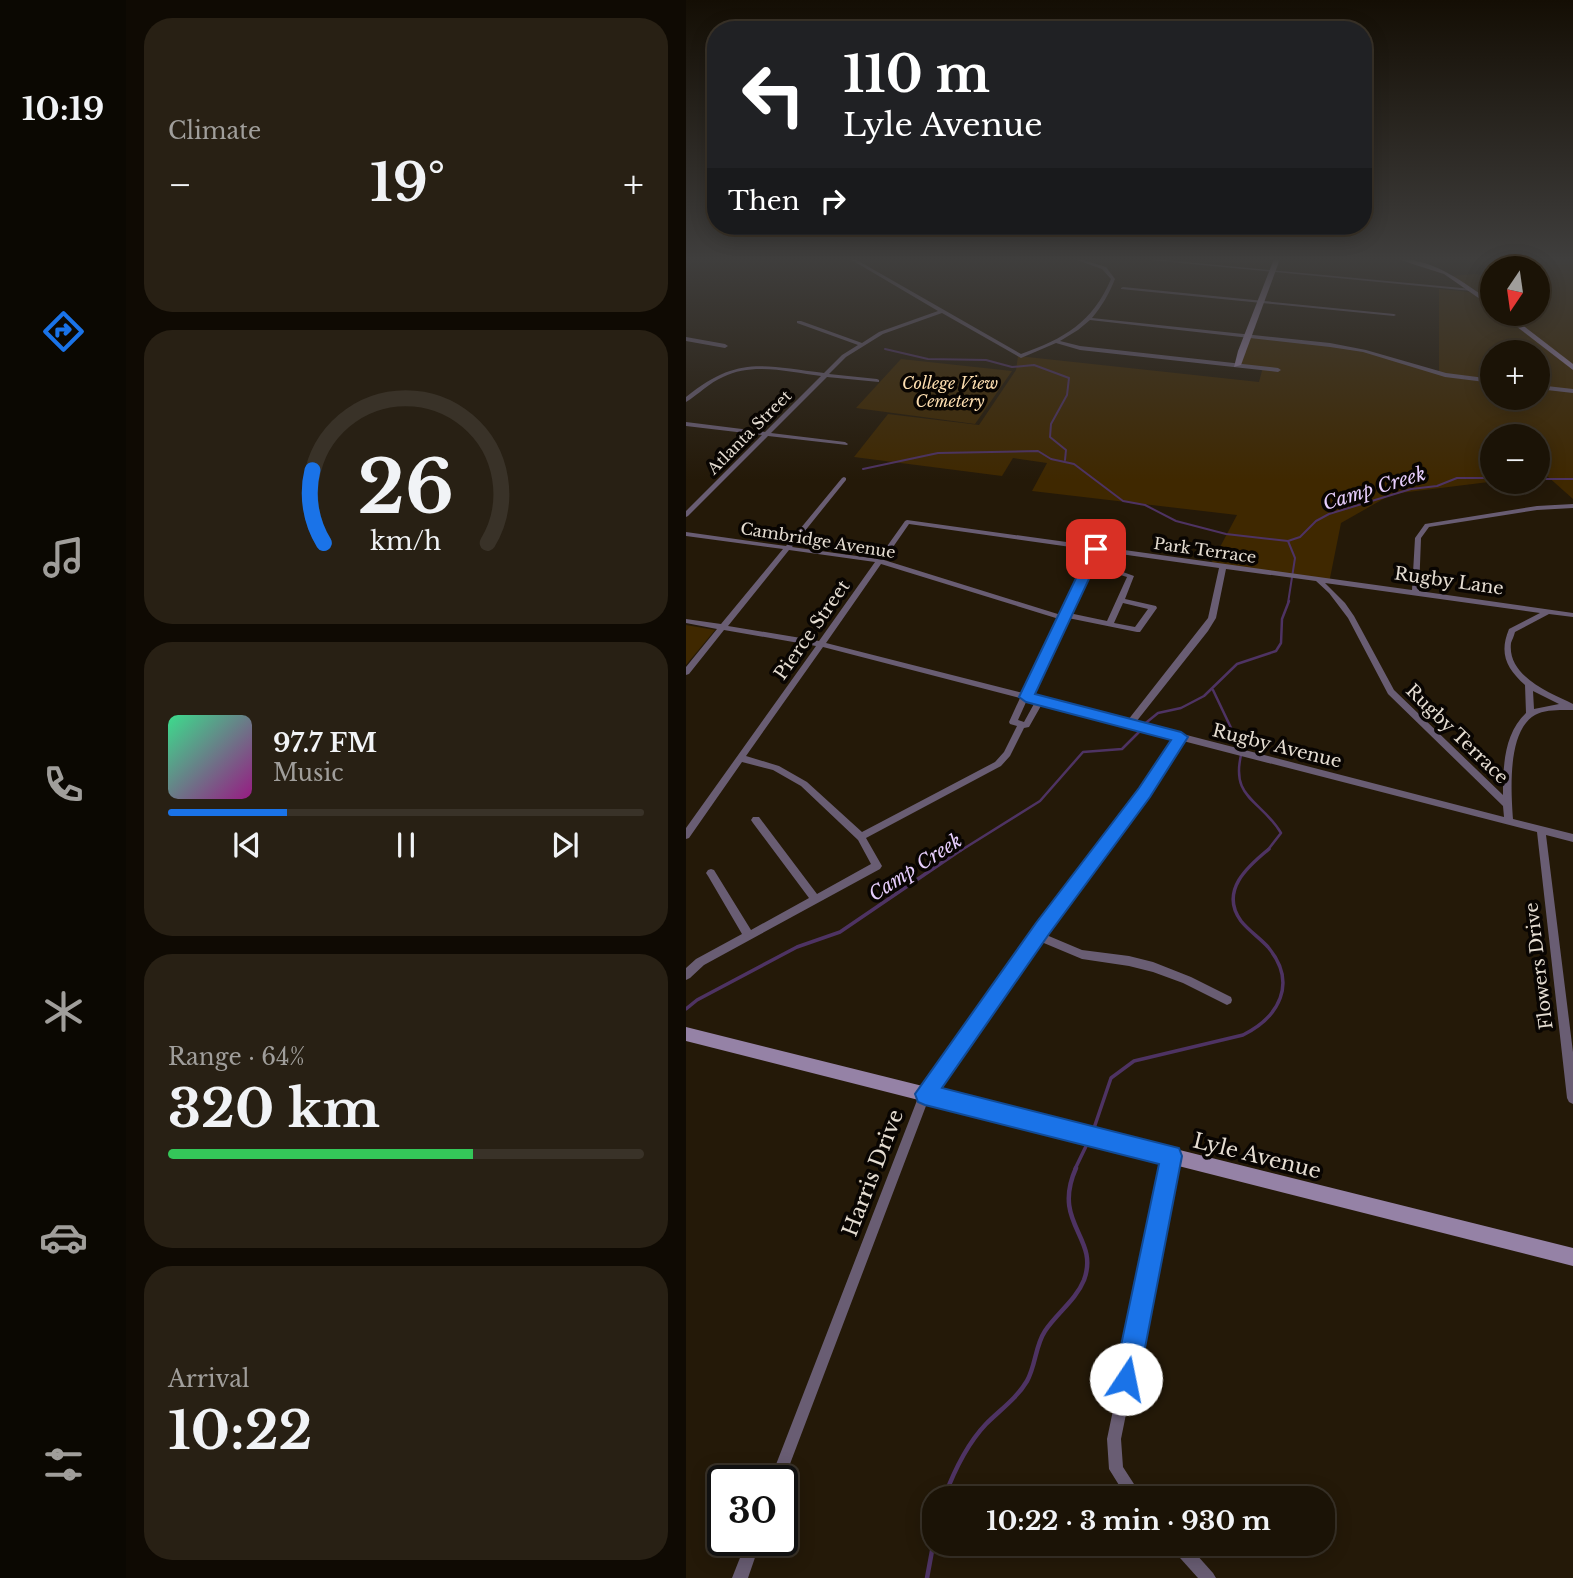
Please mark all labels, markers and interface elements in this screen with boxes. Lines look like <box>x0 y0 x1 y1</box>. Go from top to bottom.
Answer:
text: 110 m <box>843 44 990 105</box>
icon: left <box>728 49 819 140</box>
text: 10:19 <box>22 89 104 129</box>
text: Lyle Avenue <box>843 105 1043 145</box>
text: Climate <box>168 117 261 145</box>
text: 19° <box>370 151 445 215</box>
text: − <box>168 161 192 208</box>
text: + <box>623 161 644 208</box>
icon: right <box>814 182 852 220</box>
text: Then <box>728 185 800 217</box>
north arrow <box>1480 256 1550 326</box>
map controls <box>1480 256 1550 494</box>
icon: directions <box>39 307 88 356</box>
button: + <box>1480 340 1550 410</box>
park label: College View Cemetery <box>902 373 998 411</box>
street label: Atlanta Street <box>702 386 795 479</box>
button: − <box>1480 424 1550 494</box>
text: 26 <box>358 442 454 533</box>
water label: Camp Creek <box>1320 462 1428 515</box>
street label: Cambridge Avenue <box>739 518 897 562</box>
pin <box>1066 519 1126 579</box>
text: km/h <box>371 526 441 557</box>
icon: arrive <box>1077 530 1115 568</box>
icon: music <box>39 533 88 582</box>
street label: Park Terrace <box>1153 533 1257 567</box>
street label: Rugby Lane <box>1393 562 1505 600</box>
street label: Pierce Street <box>770 576 855 684</box>
street label: Rugby Terrace <box>1401 680 1513 788</box>
street label: Rugby Avenue <box>1210 719 1344 773</box>
text: 97.7 FM <box>273 727 377 759</box>
text: Music <box>273 759 344 787</box>
icon: phone <box>39 760 88 809</box>
icon: previous <box>228 826 266 864</box>
icon: pause <box>387 826 425 864</box>
icon: next <box>546 826 584 864</box>
water label: Camp Creek <box>864 829 966 906</box>
street label: Flowers Drive <box>1520 901 1558 1031</box>
icon: climate <box>39 987 88 1036</box>
text: Range · 64% <box>168 1043 305 1071</box>
text: 320 km <box>168 1077 380 1141</box>
street label: Harris Drive <box>837 1106 909 1240</box>
street label: Lyle Avenue <box>1190 1128 1324 1184</box>
icon: car <box>39 1213 88 1262</box>
position arrow <box>1089 1342 1163 1416</box>
text: Arrival <box>168 1365 249 1393</box>
text: 10:22 <box>168 1399 312 1463</box>
icon: filters <box>39 1440 88 1489</box>
speed limit sign: 30 <box>707 1465 798 1556</box>
text: 10:22 · 3 min · 930 m <box>986 1505 1271 1537</box>

